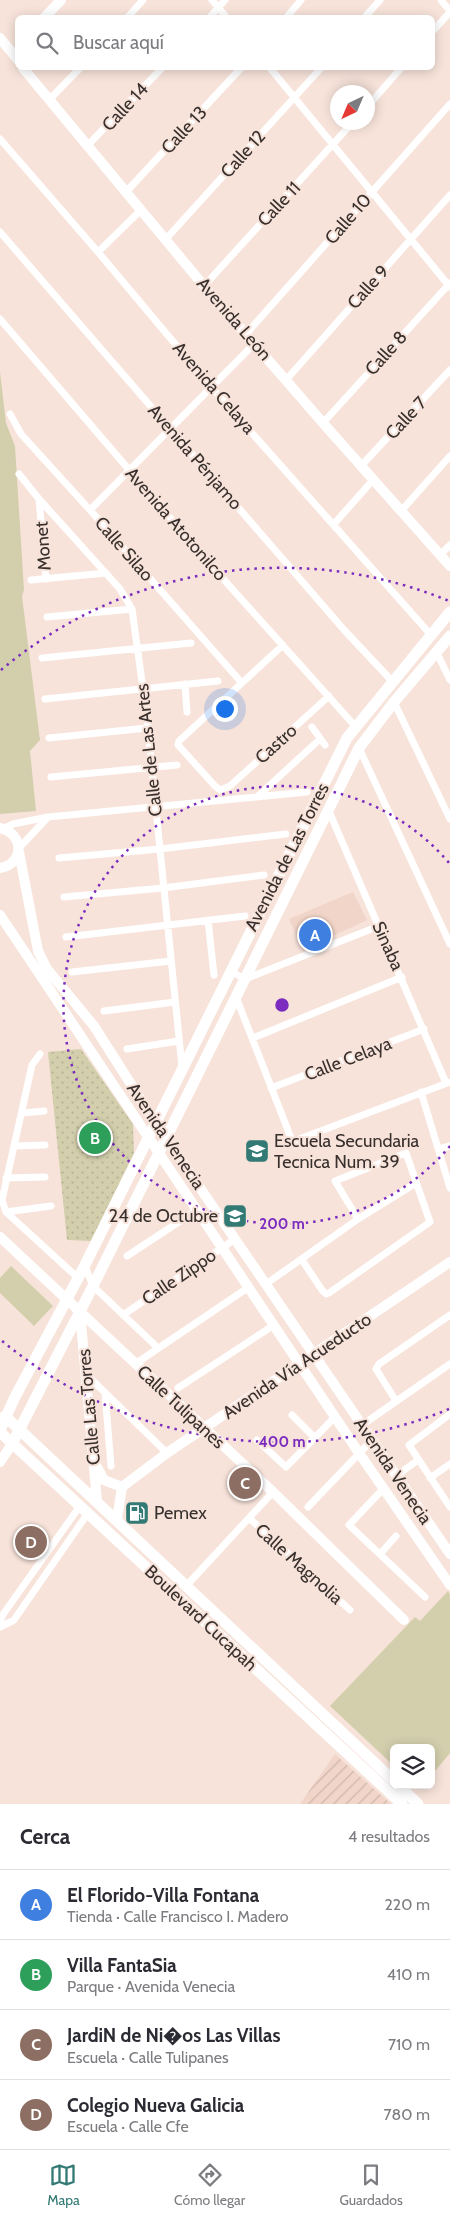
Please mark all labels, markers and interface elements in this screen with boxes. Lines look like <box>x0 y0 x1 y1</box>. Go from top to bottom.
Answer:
search box <box>15 15 435 70</box>
icon: search <box>33 29 61 57</box>
text: Buscar aquí <box>73 31 164 54</box>
street label: Calle 14 <box>97 78 153 136</box>
north arrow <box>330 85 375 130</box>
street label: Calle 13 <box>157 102 211 158</box>
street label: Calle 12 <box>216 126 270 182</box>
street label: Calle 11 <box>253 177 305 231</box>
street label: Calle 10 <box>320 189 376 249</box>
street label: Calle 9 <box>343 260 393 314</box>
street label: Avenida León <box>192 273 276 365</box>
street label: Calle 8 <box>360 326 412 380</box>
street label: Avenida Celaya <box>168 337 260 439</box>
street label: Calle 7 <box>381 392 431 444</box>
street label: Avenida Pénjamo <box>143 400 247 514</box>
street label: Avenida Atotonilco <box>121 463 231 585</box>
street label: Calle Silao <box>90 512 158 586</box>
street label: Monet <box>30 520 56 572</box>
street label: Calle de Las Artes <box>131 683 167 817</box>
your location <box>212 696 238 722</box>
street label: Castro <box>251 720 301 768</box>
street label: Avenida de Las Torres <box>240 779 334 935</box>
pin: A <box>299 916 331 954</box>
street label: Sinaba <box>367 918 409 974</box>
centre of rings <box>273 996 291 1014</box>
street label: Calle Celaya <box>301 1032 395 1086</box>
street label: Avenida Venecia <box>122 1078 210 1194</box>
pin: B <box>79 1119 111 1157</box>
place label: Escuela Secundaria Tecnica Num. 39 <box>274 1130 420 1173</box>
school or university icon: Escuela Secundaria Tecnica Num. 39 <box>244 1138 270 1164</box>
school or university icon: 24 de Octubre <box>222 1203 248 1229</box>
place label: 24 de Octubre <box>109 1205 218 1227</box>
text: 200 m <box>259 1215 305 1233</box>
street label: Calle Zippo <box>138 1244 220 1310</box>
street label: Avenida Vía Acueducto <box>219 1308 376 1424</box>
street label: Calle Las Torres <box>73 1348 105 1466</box>
street label: Calle Tulipanes <box>132 1361 230 1453</box>
street label: Avenida Venecia <box>349 1413 437 1529</box>
text: 400 m <box>259 1433 305 1451</box>
pin: C <box>229 1464 261 1502</box>
fuel station icon: Pemex <box>124 1500 150 1526</box>
place label: Pemex <box>154 1502 207 1524</box>
street label: Calle Magnolia <box>251 1519 348 1609</box>
pin: D <box>15 1523 47 1561</box>
street label: Boulevard Cucapah <box>140 1560 262 1676</box>
map controls <box>390 1744 435 1789</box>
button: layers <box>390 1744 435 1789</box>
text: Cerca <box>20 1824 70 1849</box>
text: 4 resultados <box>348 1827 430 1846</box>
text: El Florido-Villa Fontana <box>67 1884 259 1907</box>
text: A <box>31 1895 41 1914</box>
text: 220 m <box>384 1895 430 1914</box>
text: Tienda · Calle Francisco I. Madero <box>67 1907 289 1926</box>
text: Villa FantaSia <box>67 1954 177 1977</box>
text: B <box>31 1965 41 1984</box>
text: 410 m <box>387 1965 430 1984</box>
text: Parque · Avenida Venecia <box>67 1977 235 1996</box>
text: JardiN de Ni�os Las Villas <box>67 2024 280 2047</box>
text: C <box>31 2035 41 2054</box>
text: 710 m <box>388 2035 430 2054</box>
text: Escuela · Calle Tulipanes <box>67 2048 229 2067</box>
text: Colegio Nueva Galicia <box>67 2094 244 2117</box>
text: D <box>30 2105 42 2124</box>
text: 780 m <box>383 2105 430 2124</box>
text: Escuela · Calle Cfe <box>67 2117 189 2136</box>
tab: Mapa <box>47 2161 80 2209</box>
tab: Cómo llegar <box>174 2161 245 2209</box>
tab: Guardados <box>339 2161 403 2209</box>

